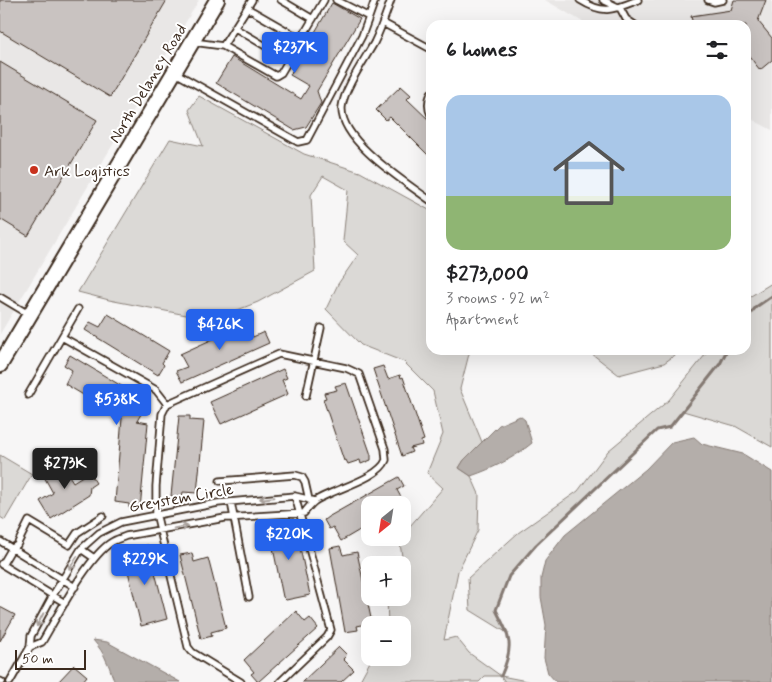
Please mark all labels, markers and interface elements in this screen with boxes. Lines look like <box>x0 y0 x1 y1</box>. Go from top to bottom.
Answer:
street label: North Delaney Road <box>105 20 192 147</box>
pin: $237K <box>260 32 330 74</box>
text: 6 homes <box>446 36 517 64</box>
icon: filters <box>703 36 731 64</box>
text: $237K <box>273 37 317 58</box>
icon: home <box>544 128 634 218</box>
place label: Ark Logistics <box>44 161 130 182</box>
marker: Ark Logistics <box>28 164 40 176</box>
text: $273,000 <box>446 260 529 288</box>
text: 3 rooms · 92 m² <box>446 288 550 309</box>
pin: $426K <box>185 308 255 351</box>
text: Apartment <box>446 309 519 330</box>
text: $426K <box>197 314 243 335</box>
pin: $538K <box>82 384 152 426</box>
text: $538K <box>94 389 140 410</box>
pin: $273K <box>30 448 100 490</box>
text: $273K <box>43 453 87 474</box>
street label: Greystem Circle <box>127 479 236 518</box>
one-way arrow <box>259 494 275 503</box>
north arrow <box>361 496 411 546</box>
map controls <box>361 496 411 666</box>
pin: $220K <box>254 518 324 561</box>
one-way arrow <box>172 521 188 531</box>
text: $220K <box>266 524 312 545</box>
pin: $229K <box>110 544 180 586</box>
text: $229K <box>122 549 168 570</box>
one-way arrow <box>67 555 77 569</box>
button: + <box>361 556 411 606</box>
one-way arrow <box>35 613 45 628</box>
button: − <box>361 616 411 666</box>
scale bar <box>15 647 86 670</box>
text: 50 m <box>22 650 53 668</box>

